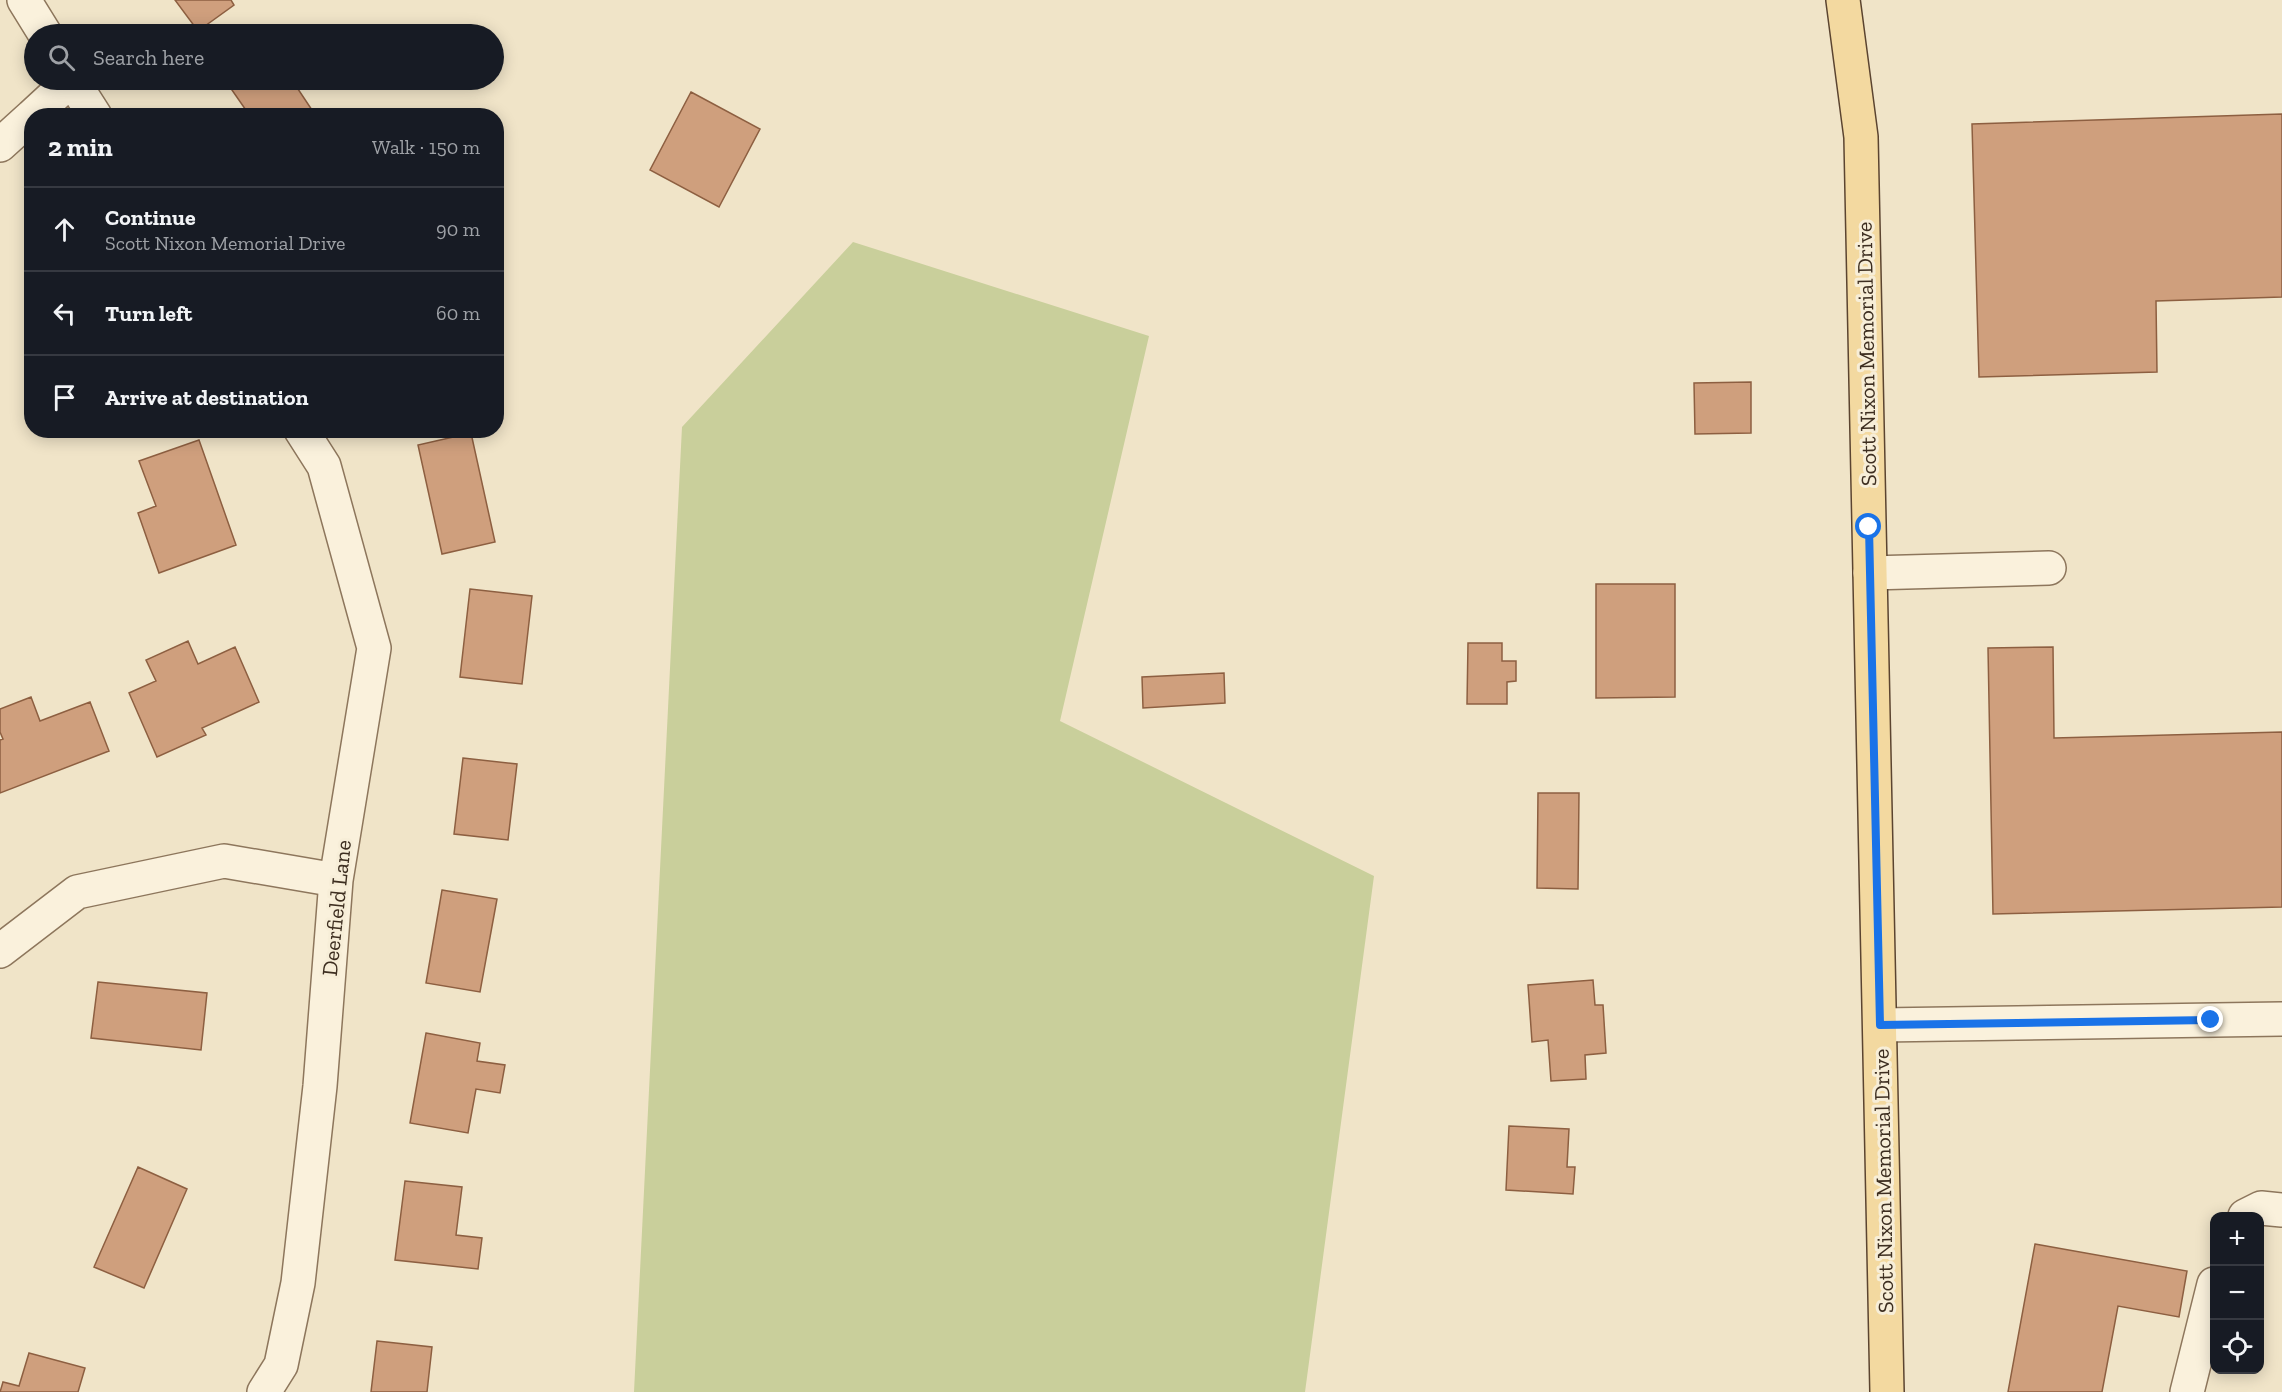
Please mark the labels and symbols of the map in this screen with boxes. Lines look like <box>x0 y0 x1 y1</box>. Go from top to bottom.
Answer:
street label: Scott Nixon Memorial Drive <box>1851 222 1882 486</box>
route start <box>1855 513 1881 539</box>
street label: Deerfield Lane <box>316 839 357 977</box>
route end <box>2197 1006 2223 1032</box>
street label: Scott Nixon Memorial Drive <box>1868 1049 1899 1313</box>

